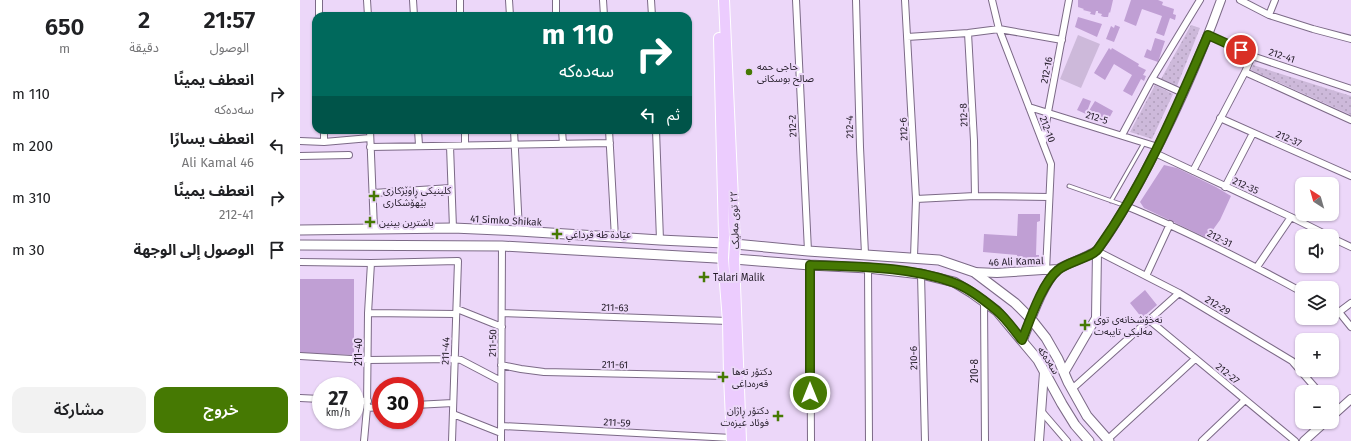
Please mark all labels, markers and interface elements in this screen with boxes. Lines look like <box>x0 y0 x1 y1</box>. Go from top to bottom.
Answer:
text: 2 <box>138 6 150 34</box>
text: 21:57 <box>204 6 255 34</box>
text: 650 <box>45 13 85 41</box>
text: 110 m <box>542 18 614 51</box>
icon: right <box>628 28 680 80</box>
pin <box>1224 33 1258 67</box>
icon: arrive <box>1230 39 1252 61</box>
text: دقيقة <box>129 40 159 55</box>
text: الوصول <box>210 40 249 55</box>
text: m <box>59 41 70 56</box>
street label: 212-41 <box>1267 46 1296 66</box>
street label: 212-16 <box>1039 56 1055 85</box>
text: سەدەکە <box>559 60 614 82</box>
place label: حاجی حمه صالح بوسکانی <box>757 61 814 86</box>
marker: حاجی حمه صالح بوسکانی <box>744 67 754 77</box>
text: انعطف يمينًا <box>174 71 254 89</box>
icon: right <box>266 83 288 105</box>
text: 110 m <box>12 85 50 103</box>
text: سەدەکە <box>214 102 254 117</box>
street label: 212-8 <box>957 102 971 127</box>
icon: left <box>637 104 659 126</box>
text: ثم <box>667 106 680 124</box>
street label: 212-5 <box>1084 109 1109 127</box>
street label: 212-2 <box>786 114 800 137</box>
street label: 212-10 <box>1037 114 1058 145</box>
street label: 212-4 <box>844 115 856 139</box>
street label: 212-6 <box>897 117 911 141</box>
street label: 212-37 <box>1274 128 1304 150</box>
text: انعطف يسارًا <box>170 130 254 148</box>
icon: left <box>266 135 288 157</box>
text: 200 m <box>12 137 53 155</box>
text: 46 Ali Kamal <box>182 155 254 170</box>
street label: 212-35 <box>1231 175 1261 197</box>
north arrow <box>1295 177 1339 221</box>
map controls <box>1295 177 1339 429</box>
text: انعطف يمينًا <box>174 182 254 200</box>
place label: کلینیکی ڕاوێژکاری بێهۆشکاری <box>383 185 452 209</box>
icon: right <box>266 187 288 209</box>
text: 310 m <box>12 189 51 207</box>
marker: کلینیکی ڕاوێژکاری بێهۆشکاری <box>368 190 380 202</box>
street label: ٢٢ توی مەلیک <box>728 191 742 249</box>
text: 212-41 <box>219 207 254 222</box>
street label: 41 Simko Shikak <box>470 213 543 229</box>
marker: باشترين بينين <box>364 216 376 228</box>
place label: باشترين بينين <box>379 217 434 229</box>
marker: عيادة طه قرداغي <box>551 228 563 240</box>
street label: 212-31 <box>1205 228 1234 250</box>
place label: عيادة طه قرداغي <box>566 229 631 242</box>
button: sound <box>1295 229 1339 273</box>
icon: arrive <box>266 239 288 261</box>
text: 30 m <box>12 241 45 259</box>
text: الوصول إلى الوجهة <box>134 241 254 259</box>
street label: 46 Ali Kamal <box>988 255 1044 269</box>
marker: Talari Malik <box>698 271 710 283</box>
place label: Talari Malik <box>713 272 766 284</box>
button: layers <box>1295 281 1339 325</box>
street label: 212-29 <box>1203 294 1232 318</box>
street label: 211-63 <box>601 302 629 314</box>
place label: نەخۆشخانەی توی مەلیكی تایبەت <box>1094 314 1163 338</box>
marker: نەخۆشخانەی توی مەلیكی تایبەت <box>1079 319 1091 331</box>
street label: 211-50 <box>487 329 499 357</box>
button: + <box>1295 333 1339 377</box>
street label: 211-44 <box>440 336 453 365</box>
street label: 211-40 <box>353 338 365 366</box>
street label: سەدەکە <box>1035 344 1062 377</box>
street label: 210-6 <box>908 346 920 370</box>
street label: 210-8 <box>969 358 981 383</box>
street label: 211-61 <box>602 359 628 371</box>
street label: 212-27 <box>1213 361 1242 387</box>
place label: دکتۆر تەها قەرەداغی <box>732 366 772 390</box>
marker: دکتۆر تەها قەرەداغی <box>717 371 729 383</box>
position arrow <box>789 372 831 414</box>
speed limit sign: 30 <box>372 377 424 429</box>
button: − <box>1295 385 1339 429</box>
text: 27 <box>328 386 348 410</box>
button: مشاركة <box>12 387 146 433</box>
button: خروج <box>154 387 288 433</box>
place label: دکتۆر ڕاژان فوئاد عیزەت <box>720 405 770 429</box>
text: km/h <box>326 407 350 419</box>
marker: دکتۆر ڕاژان فوئاد عیزەت <box>772 410 784 422</box>
street label: 211-59 <box>603 416 631 430</box>

